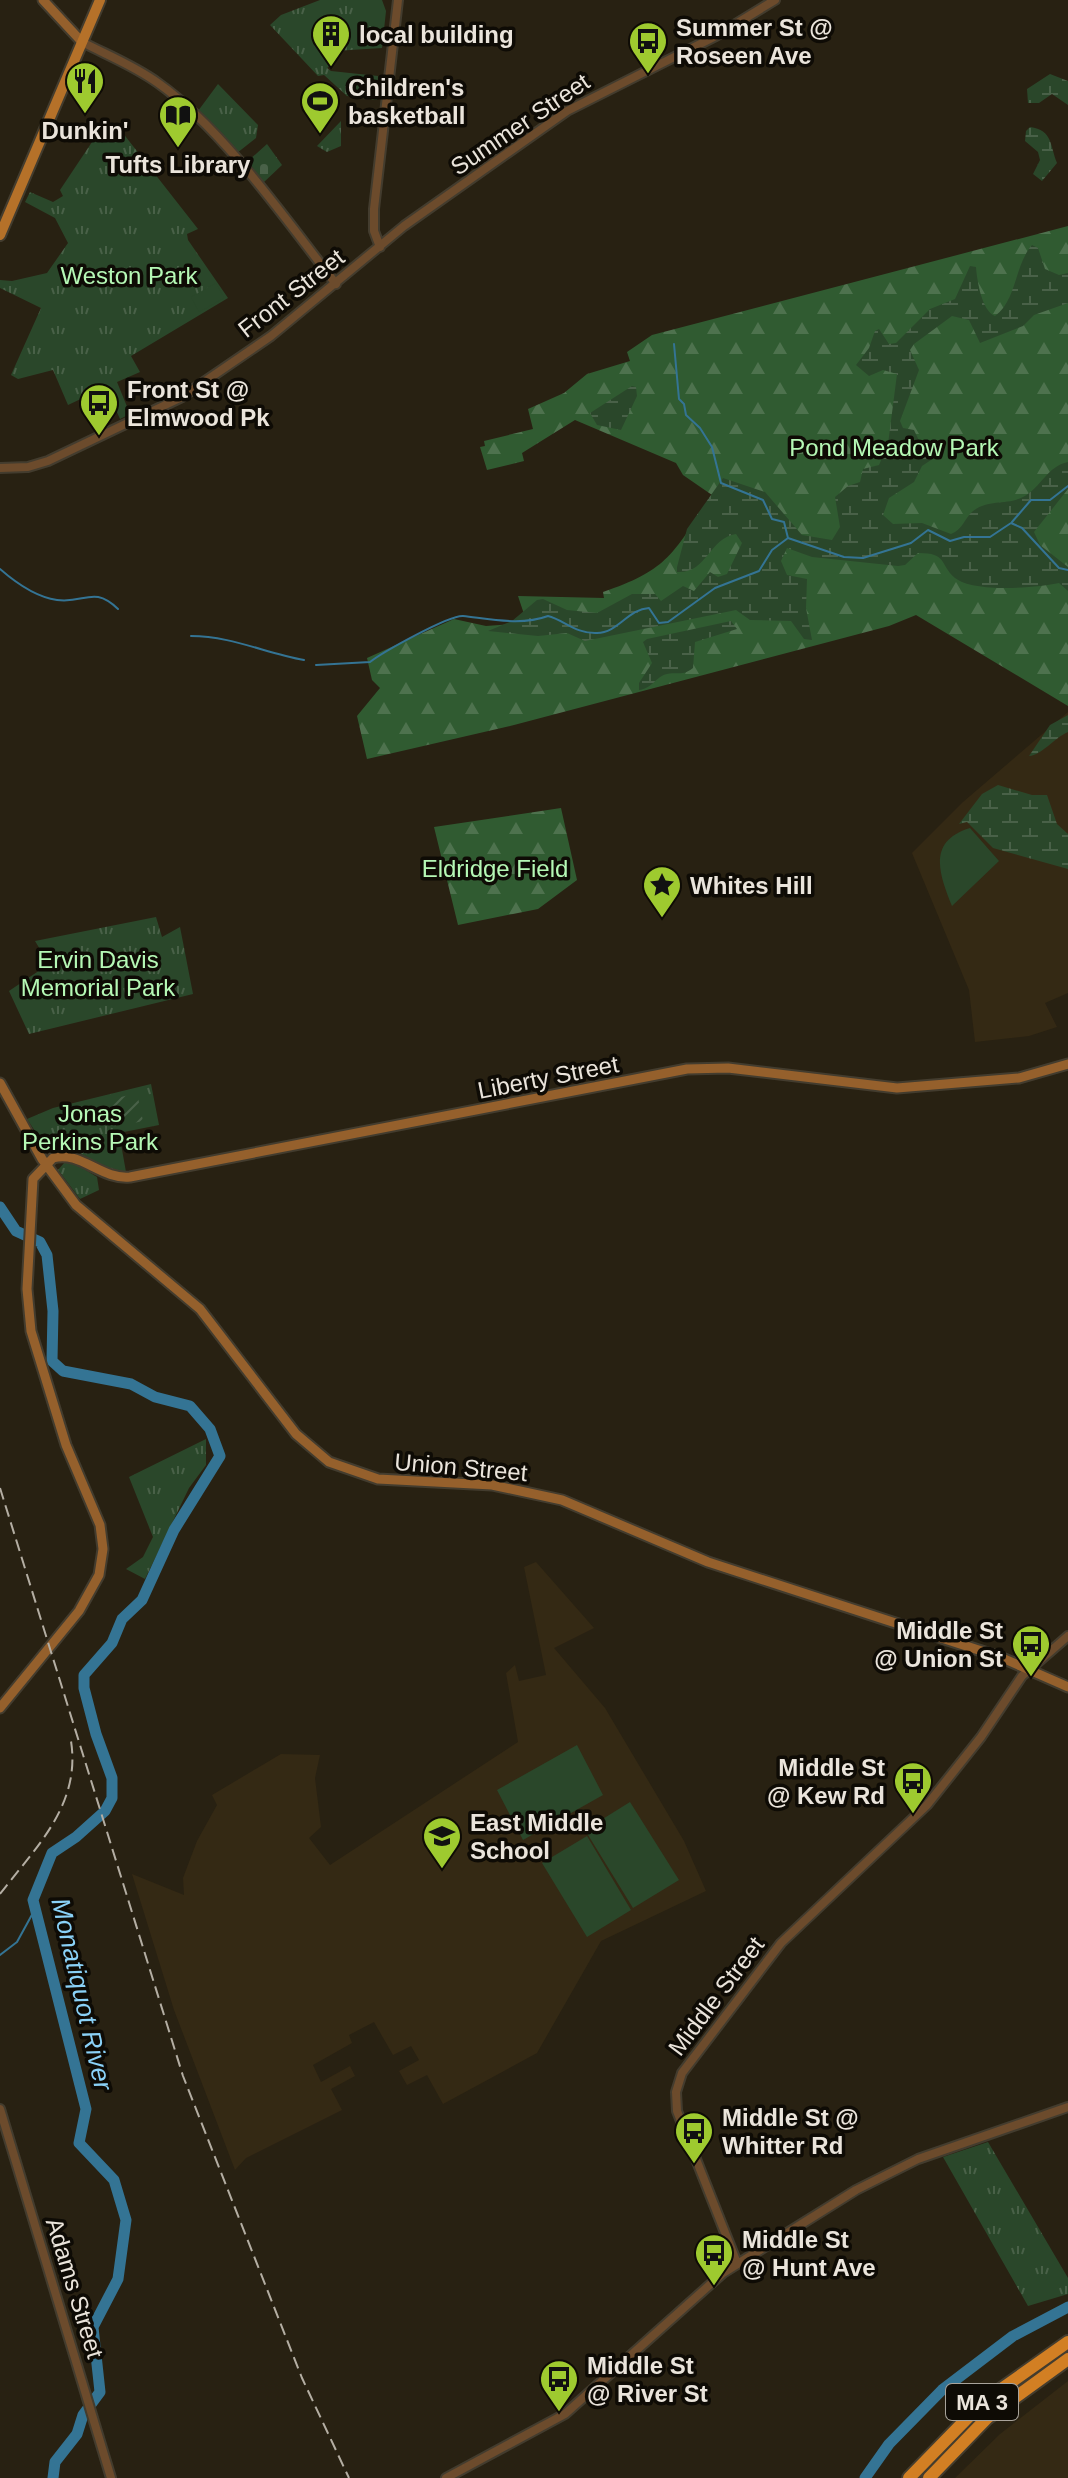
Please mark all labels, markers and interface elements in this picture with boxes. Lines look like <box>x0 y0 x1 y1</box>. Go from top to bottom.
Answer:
building icon: local building <box>310 13 352 68</box>
place label: Summer St @ Roseen Ave <box>676 14 833 69</box>
bus stop icon: Summer St @ Roseen Ave <box>627 20 669 75</box>
place label: local building <box>359 21 514 48</box>
restaurant icon: Dunkin' <box>64 60 106 115</box>
street label: Summer Street <box>446 68 595 180</box>
place label: Children's basketball <box>348 74 465 129</box>
sports icon: Children's basketball <box>299 80 341 135</box>
library icon: Tufts Library <box>157 94 199 149</box>
place label: Dunkin' <box>41 117 129 144</box>
place label: Tufts Library <box>106 151 251 178</box>
street label: Front Street <box>233 243 349 343</box>
park label: Weston Park <box>61 262 198 289</box>
place label: Front St @ Elmwood Pk <box>127 376 270 431</box>
bus stop icon: Front St @ Elmwood Pk <box>78 382 120 437</box>
park label: Pond Meadow Park <box>789 434 1000 461</box>
park label: Eldridge Field <box>422 855 568 882</box>
place icon: Whites Hill <box>641 864 683 919</box>
place label: Whites Hill <box>690 872 813 899</box>
park label: Ervin Davis Memorial Park <box>21 946 176 1001</box>
street label: Liberty Street <box>475 1050 621 1104</box>
park label: Jonas Perkins Park <box>22 1100 159 1155</box>
street label: Union Street <box>393 1448 529 1486</box>
place label: Middle St @ Union St <box>874 1617 1003 1672</box>
bus stop icon: Middle St @ Union St <box>1010 1623 1052 1678</box>
place label: Middle St @ Kew Rd <box>767 1754 885 1809</box>
bus stop icon: Middle St @ Kew Rd <box>892 1760 934 1815</box>
place label: East Middle School <box>470 1809 603 1864</box>
school or university icon: East Middle School <box>421 1815 463 1870</box>
water label: Monatiquot River <box>45 1895 119 2094</box>
street label: Middle Street <box>663 1931 770 2061</box>
place label: Middle St @ Whitter Rd <box>722 2104 859 2159</box>
bus stop icon: Middle St @ Whitter Rd <box>673 2110 715 2165</box>
street label: Adams Street <box>41 2215 109 2362</box>
place label: Middle St @ Hunt Ave <box>742 2226 876 2281</box>
bus stop icon: Middle St @ Hunt Ave <box>693 2232 735 2287</box>
place label: Middle St @ River St <box>587 2352 708 2407</box>
bus stop icon: Middle St @ River St <box>538 2358 580 2413</box>
road number: MA 3 <box>946 2384 1018 2420</box>

